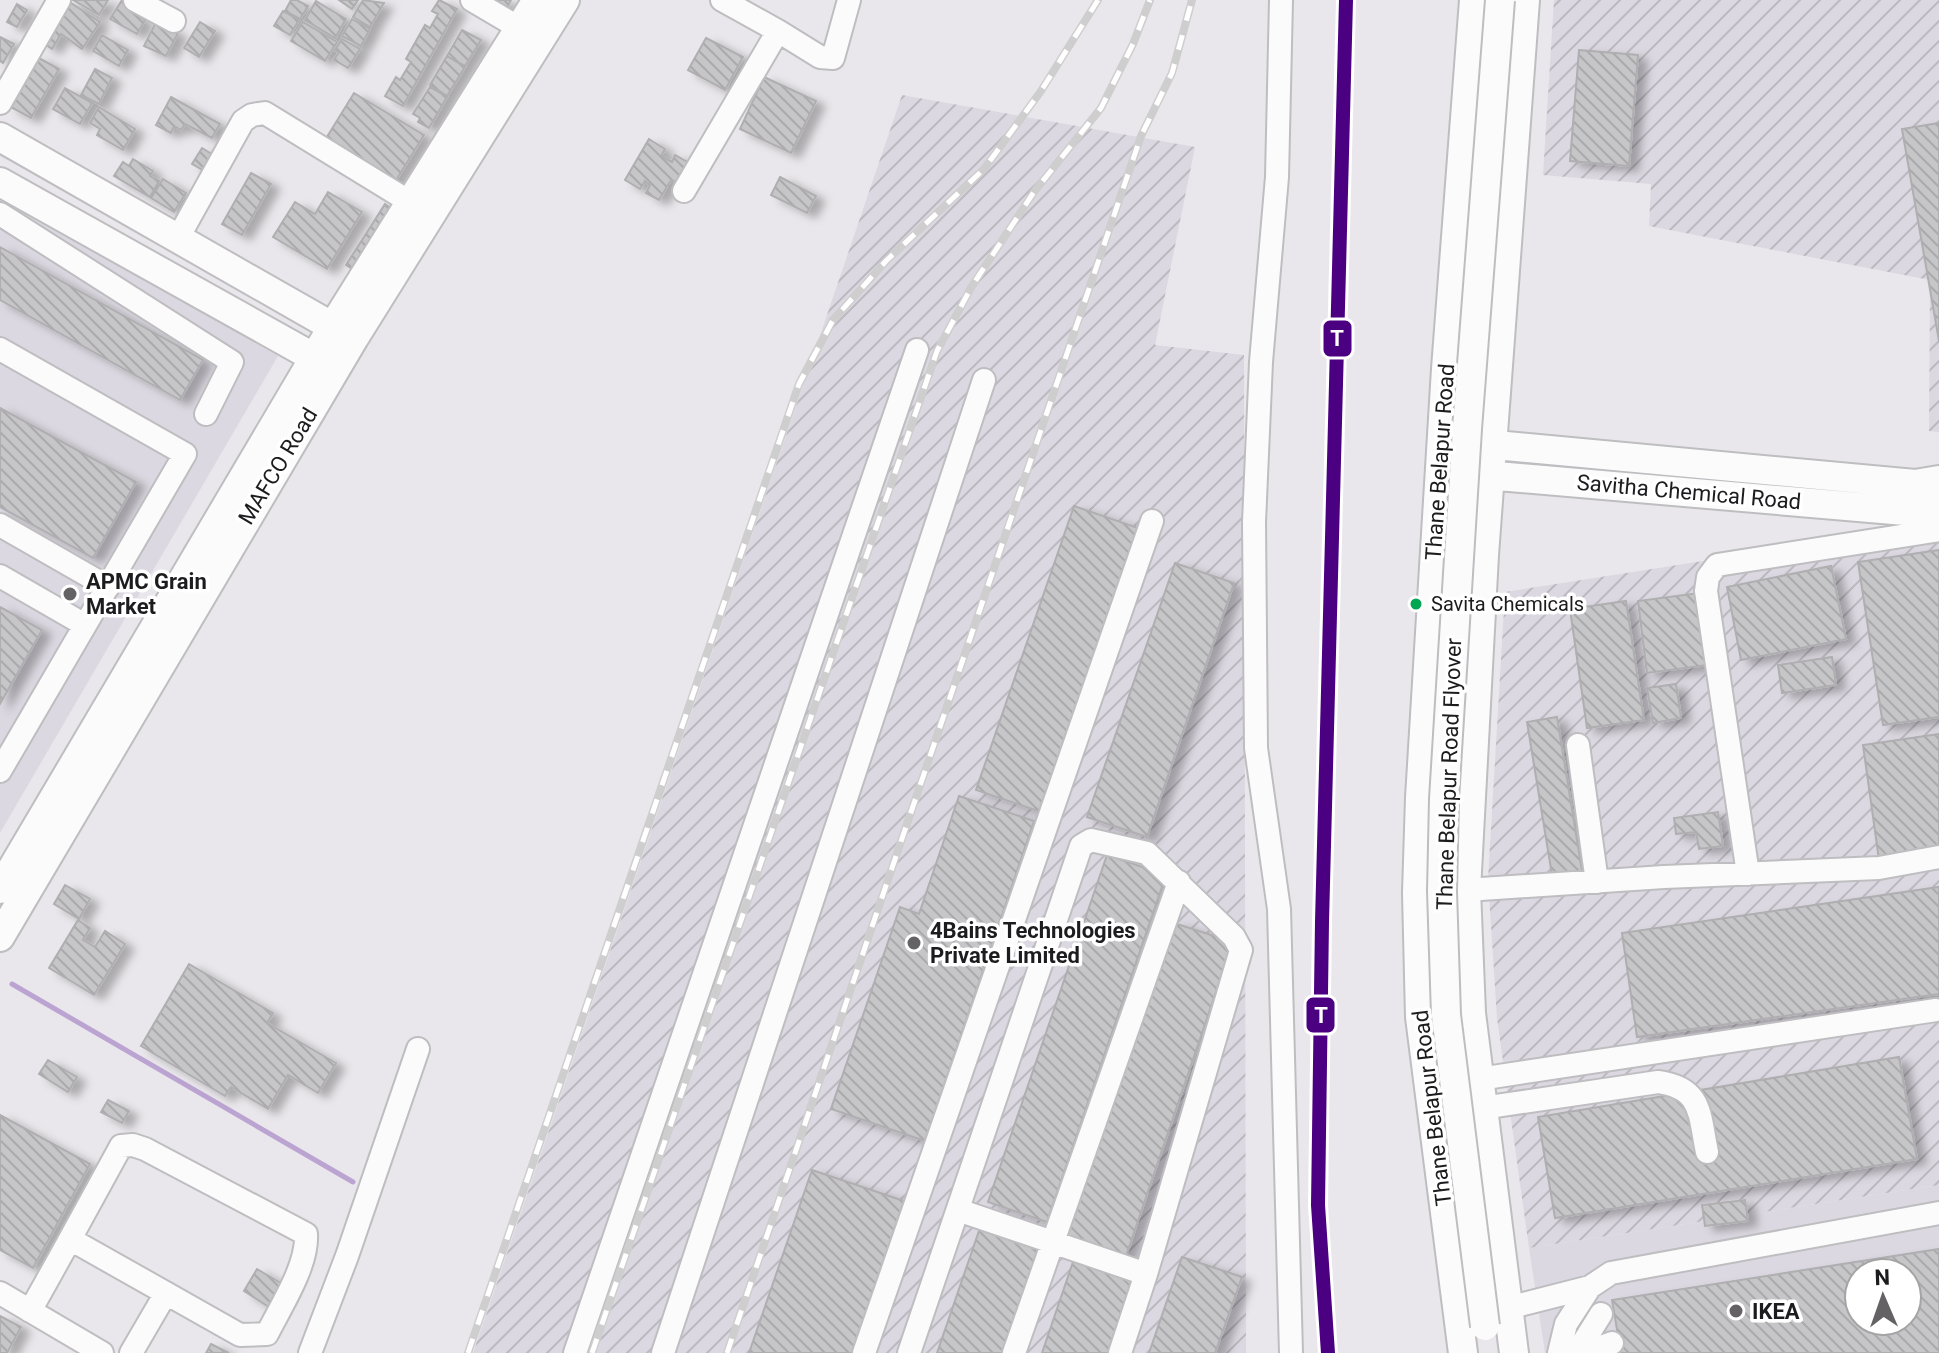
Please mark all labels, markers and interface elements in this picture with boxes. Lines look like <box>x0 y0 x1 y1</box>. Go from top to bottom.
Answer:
line badge: T <box>1322 319 1353 358</box>
text: T <box>1330 326 1344 351</box>
street label: Thane Belapur Road <box>1421 363 1459 561</box>
street label: MAFCO Road <box>233 403 323 529</box>
street label: Savitha Chemical Road <box>1576 470 1802 514</box>
place label: APMC Grain Market <box>86 569 207 619</box>
marker: APMC Grain Market <box>61 585 79 603</box>
place label: Savita Chemicals <box>1431 592 1584 616</box>
marker: Savita Chemicals <box>1408 596 1424 612</box>
street label: Thane Belapur Road Flyover <box>1432 637 1466 911</box>
place label: 4Bains Technologies Private Limited <box>930 918 1136 968</box>
marker: 4Bains Technologies Private Limited <box>905 934 923 952</box>
line badge: T <box>1305 996 1336 1034</box>
text: T <box>1314 1003 1328 1028</box>
street label: Thane Belapur Road <box>1408 1009 1456 1207</box>
north arrow <box>1843 1257 1923 1337</box>
text: N <box>1874 1265 1891 1290</box>
place label: IKEA <box>1752 1299 1800 1324</box>
marker: IKEA <box>1727 1302 1745 1320</box>

